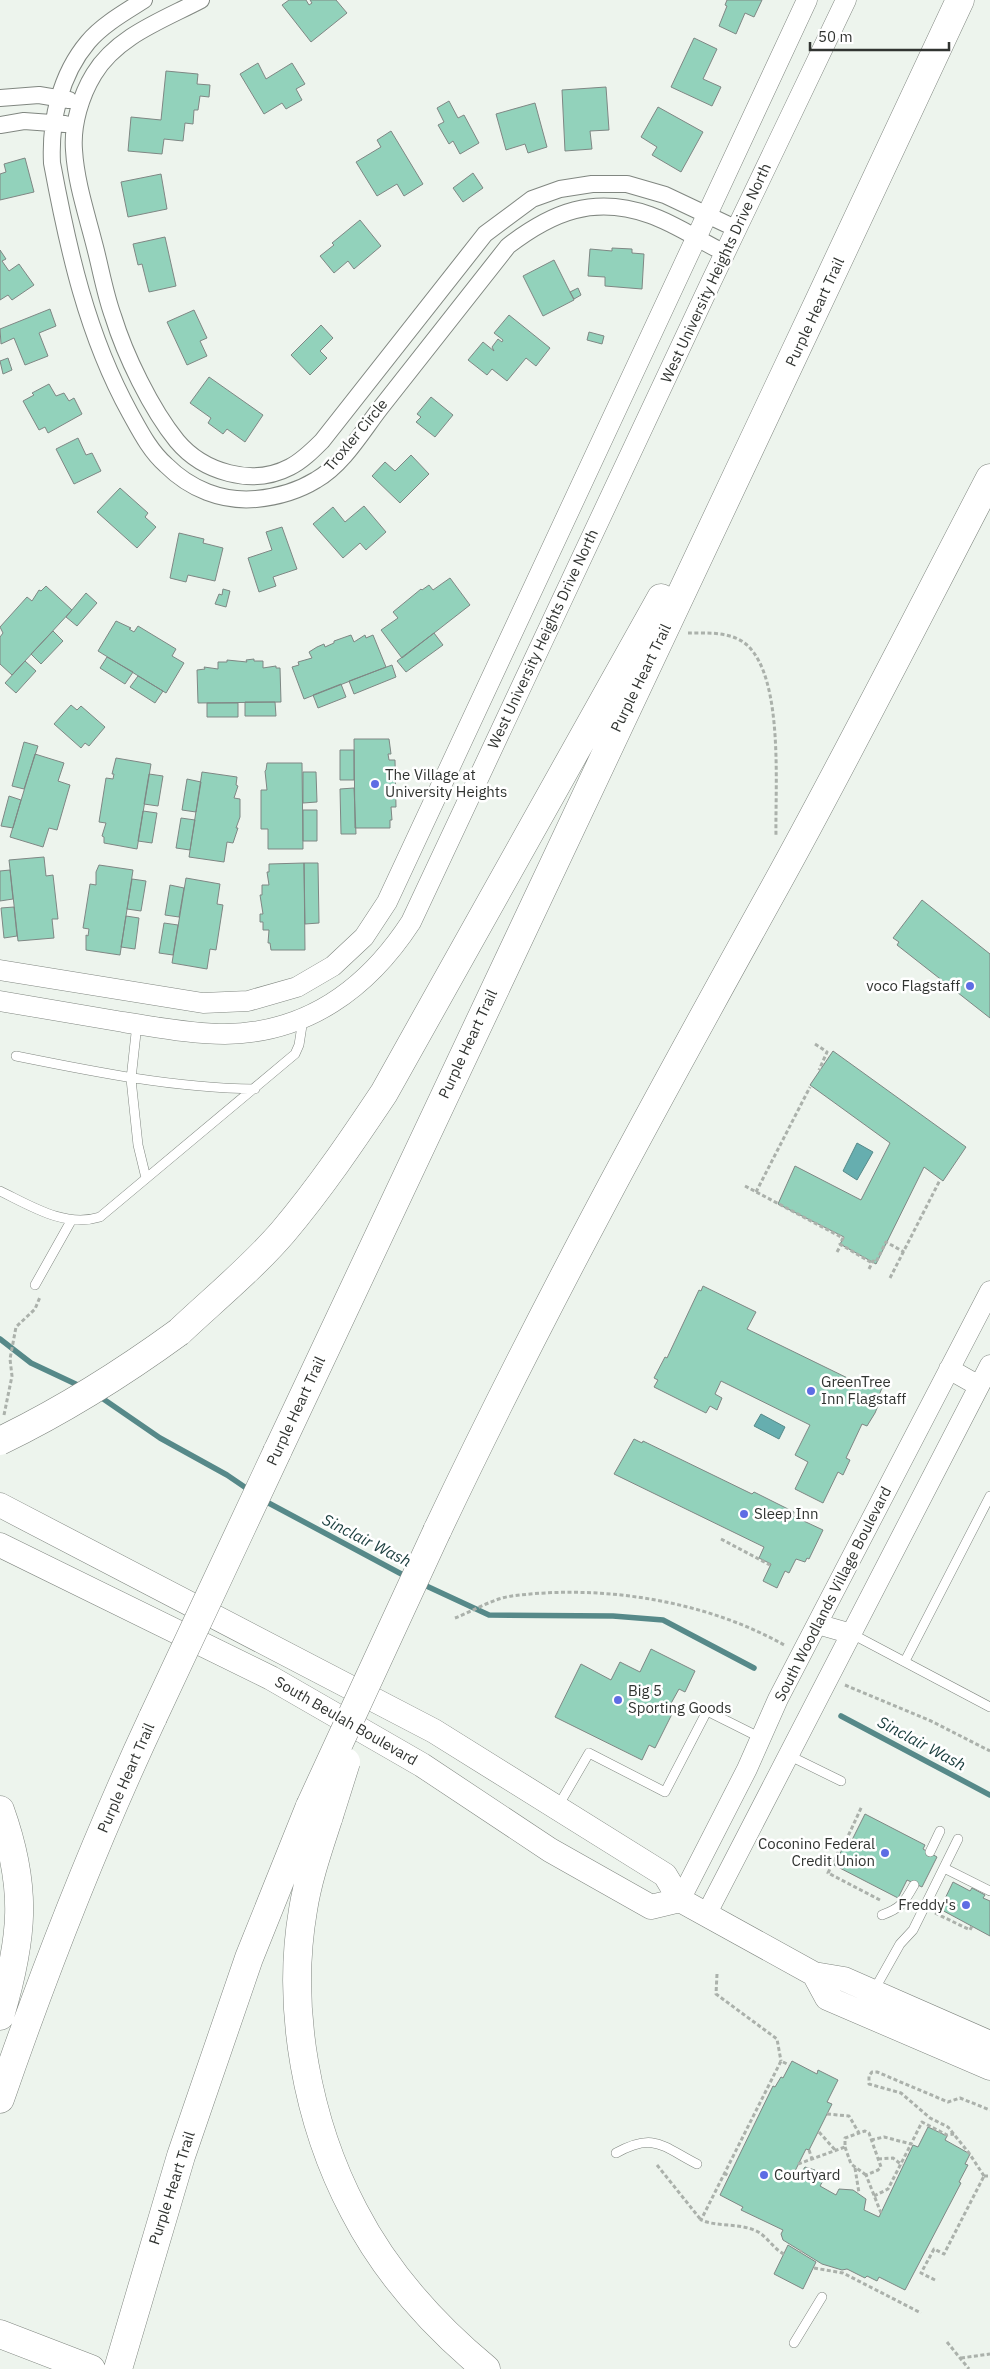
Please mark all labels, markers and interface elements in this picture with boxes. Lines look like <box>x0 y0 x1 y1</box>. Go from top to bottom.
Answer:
scale bar <box>810 20 949 52</box>
text: 50 m <box>818 27 853 46</box>
street label: West University Heights Drive North <box>656 160 775 386</box>
street label: Purple Heart Trail <box>781 254 848 369</box>
street label: Troxler Circle <box>320 395 391 475</box>
street label: West University Heights Drive North <box>483 526 602 752</box>
street label: Purple Heart Trail <box>606 621 675 735</box>
place label: The Village at University Heights <box>385 765 507 801</box>
marker: The Village at University Heights <box>369 778 381 790</box>
place label: voco Flagstaff <box>866 976 960 995</box>
marker: voco Flagstaff <box>964 980 976 992</box>
street label: Purple Heart Trail <box>434 986 501 1101</box>
street label: Purple Heart Trail <box>262 1353 329 1468</box>
place label: GreenTree Inn Flagstaff <box>821 1372 906 1408</box>
marker: GreenTree Inn Flagstaff <box>805 1385 817 1397</box>
street label: South Woodlands Village Boulevard <box>770 1483 895 1704</box>
place label: Sleep Inn <box>754 1504 819 1523</box>
marker: Sleep Inn <box>738 1508 750 1520</box>
water label: Sinclair Wash <box>319 1509 415 1571</box>
street label: South Beulah Boulevard <box>271 1672 421 1769</box>
place label: Big 5 Sporting Goods <box>628 1681 732 1717</box>
marker: Big 5 Sporting Goods <box>612 1694 624 1706</box>
water label: Sinclair Wash <box>874 1711 970 1775</box>
street label: Purple Heart Trail <box>93 1720 158 1836</box>
place label: Coconino Federal Credit Union <box>758 1834 875 1870</box>
marker: Coconino Federal Credit Union <box>879 1847 891 1859</box>
place label: Freddy's <box>898 1895 956 1914</box>
marker: Freddy's <box>960 1899 972 1911</box>
street label: Purple Heart Trail <box>144 2129 199 2247</box>
place label: Courtyard <box>774 2165 840 2184</box>
marker: Courtyard <box>758 2169 770 2181</box>

